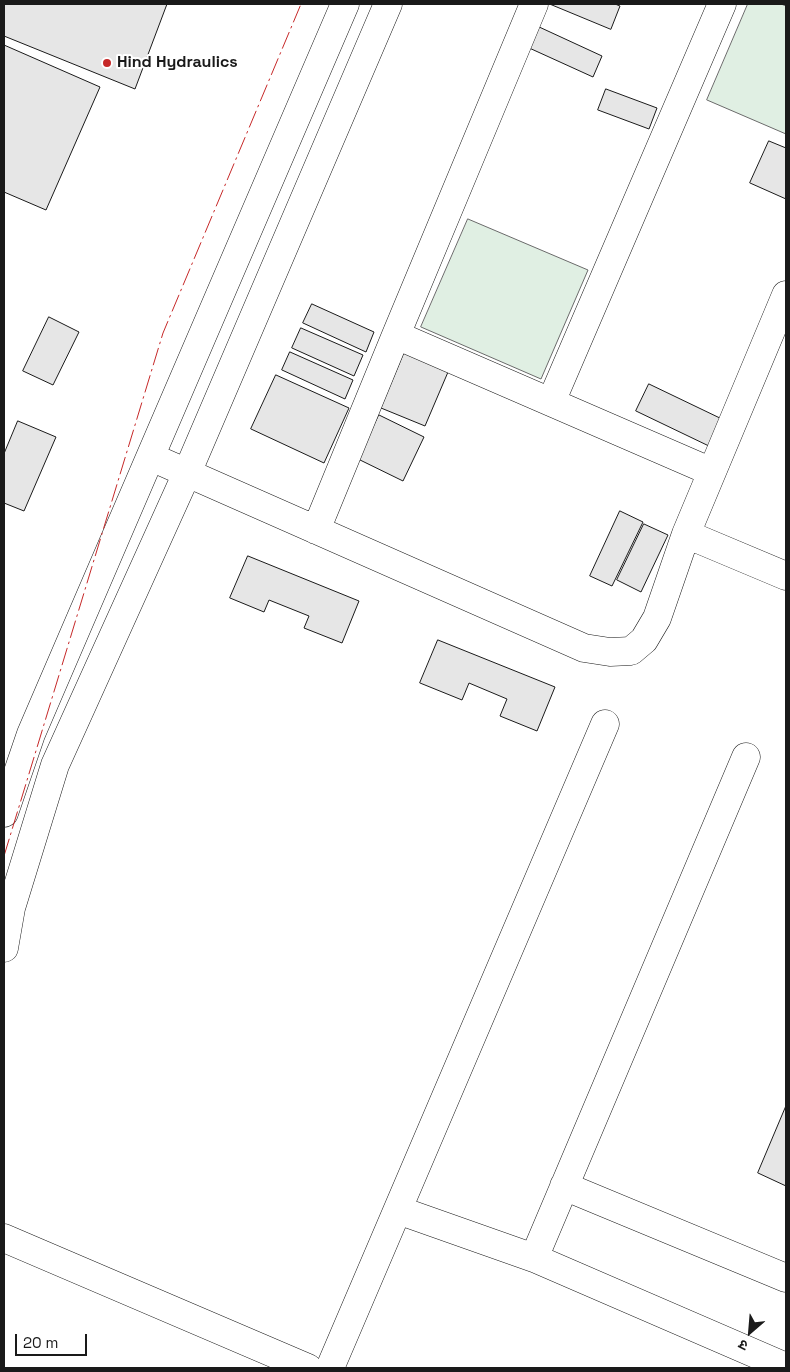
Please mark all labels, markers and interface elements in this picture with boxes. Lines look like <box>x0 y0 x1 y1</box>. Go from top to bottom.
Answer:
place label: Hind Hydraulics <box>117 53 238 73</box>
marker: Hind Hydraulics <box>101 57 113 69</box>
north arrow <box>725 1307 775 1357</box>
scale bar <box>18 1324 90 1356</box>
text: 20 m <box>23 1333 58 1352</box>
text: उ <box>735 1335 751 1355</box>

